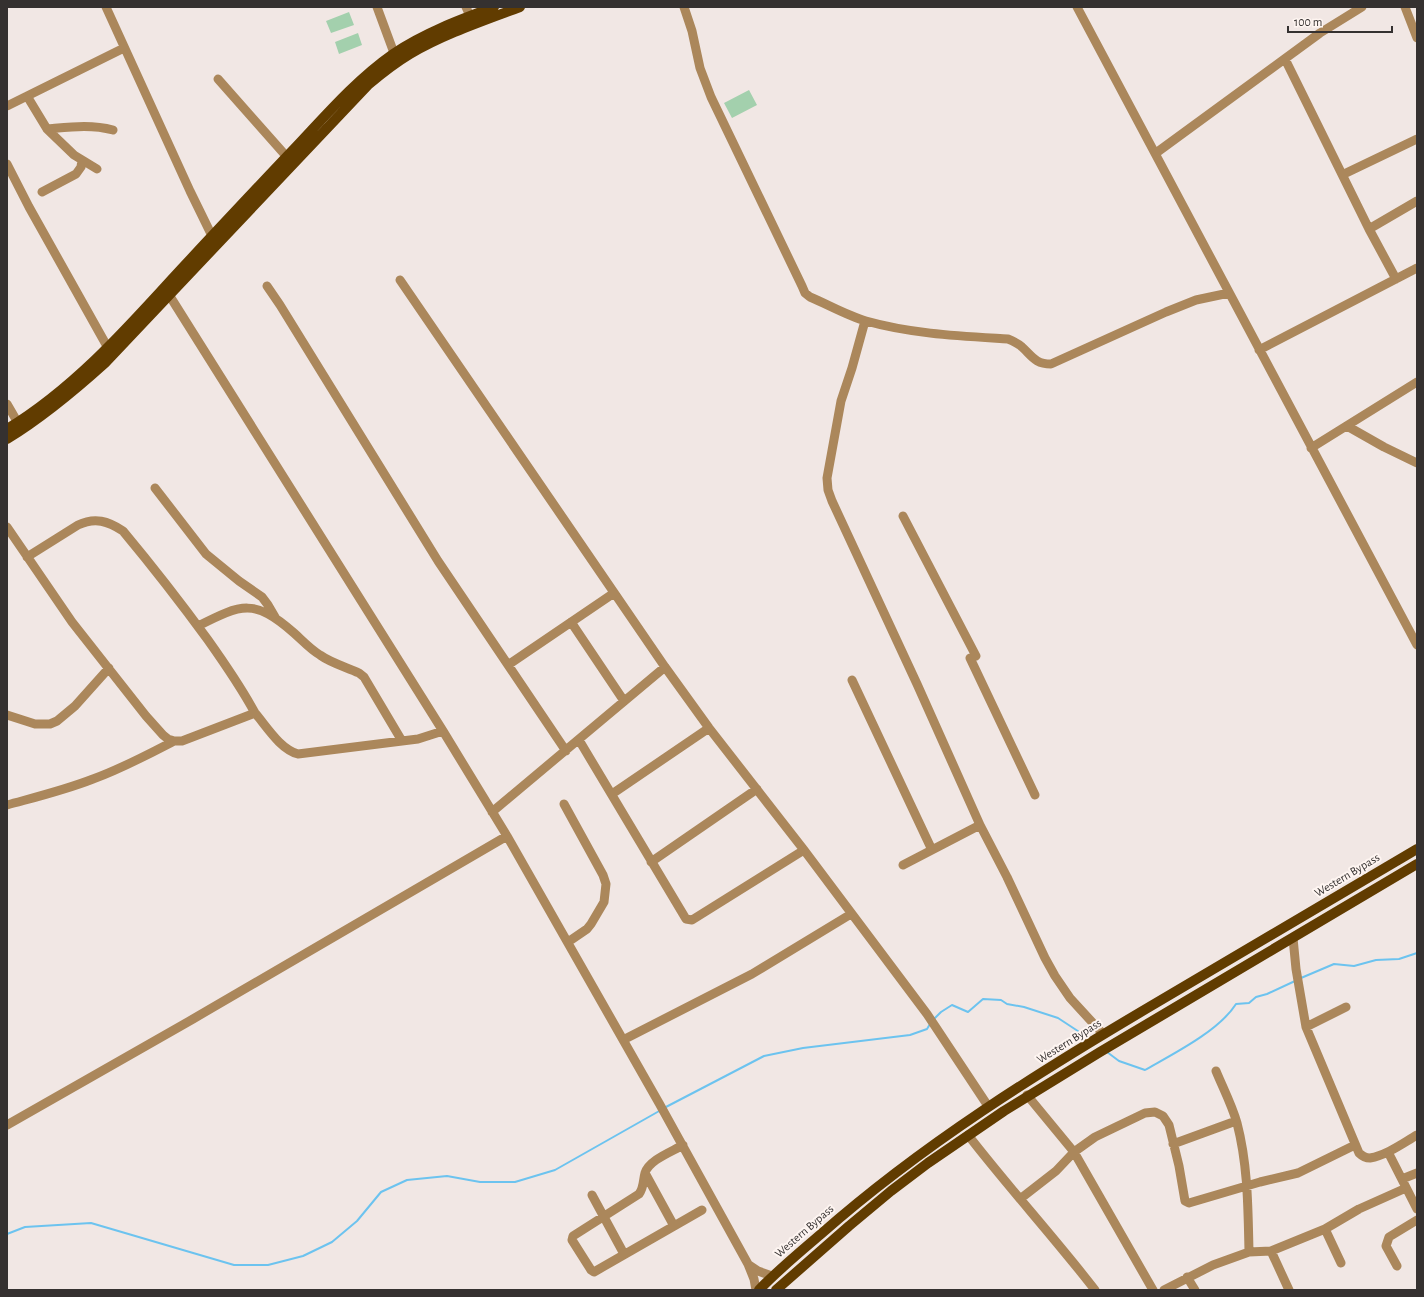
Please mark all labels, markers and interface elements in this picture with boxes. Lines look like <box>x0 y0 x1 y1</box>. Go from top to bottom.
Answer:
scale bar <box>1288 8 1392 34</box>
text: 100 m <box>1294 16 1322 28</box>
street label: Western Bypass <box>1312 851 1382 900</box>
street label: Western Bypass <box>1035 1016 1104 1066</box>
street label: Western Bypass <box>772 1202 836 1260</box>

